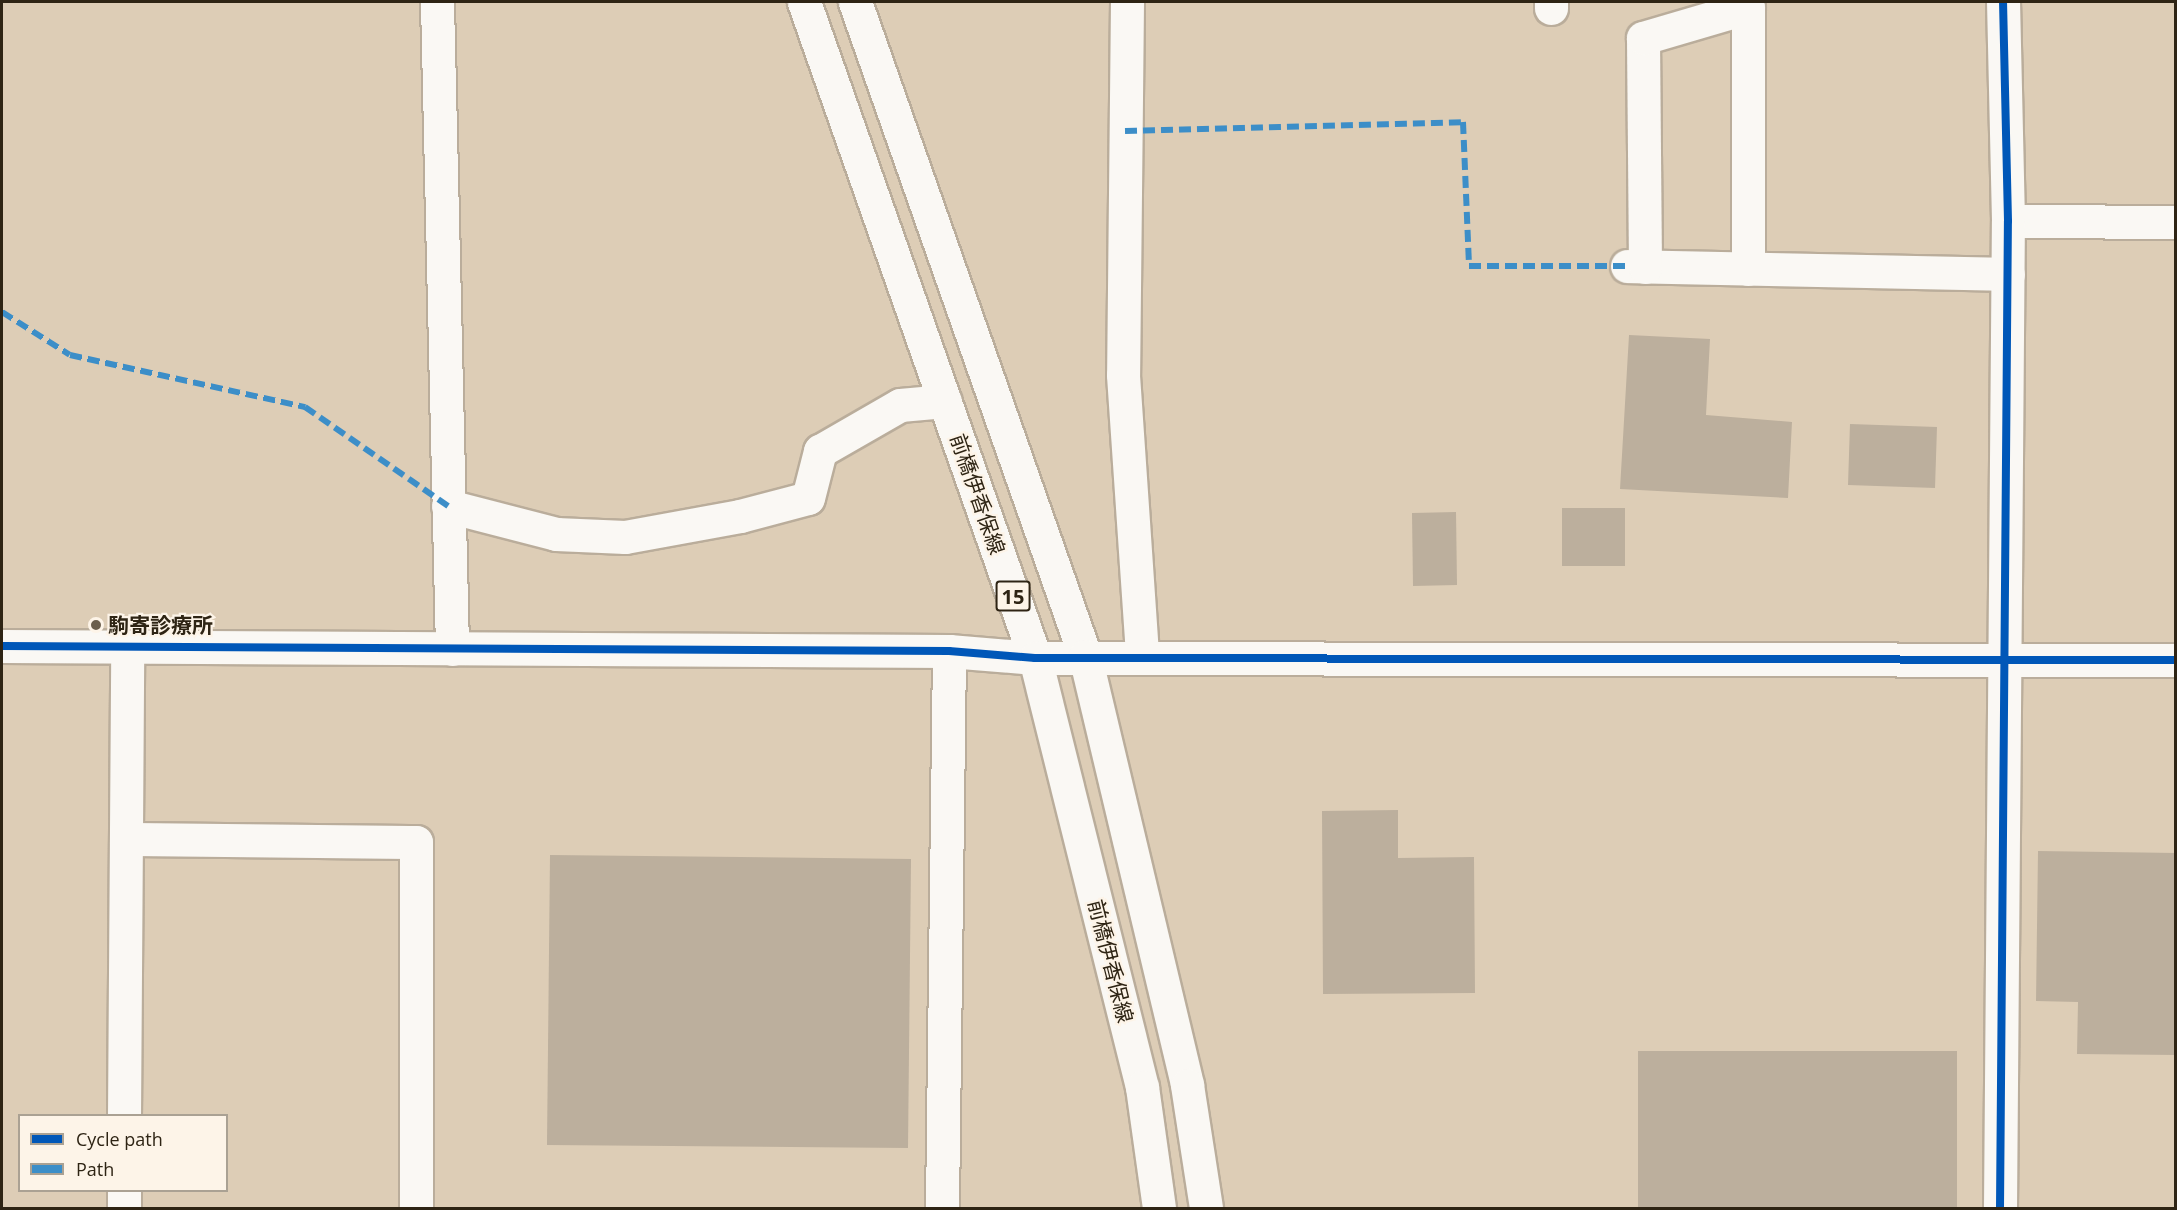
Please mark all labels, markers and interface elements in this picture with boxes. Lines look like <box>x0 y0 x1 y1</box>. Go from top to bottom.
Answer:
street label: 前橋伊香保線 <box>946 430 1010 558</box>
road number: 15 <box>995 579 1031 613</box>
place label: 駒寄診療所 <box>108 612 213 638</box>
marker: 駒寄診療所 <box>89 618 103 632</box>
street label: 前橋伊香保線 <box>1084 897 1138 1025</box>
legend <box>18 1114 228 1192</box>
text: Cycle path <box>76 1127 163 1151</box>
text: Path <box>76 1157 114 1181</box>

